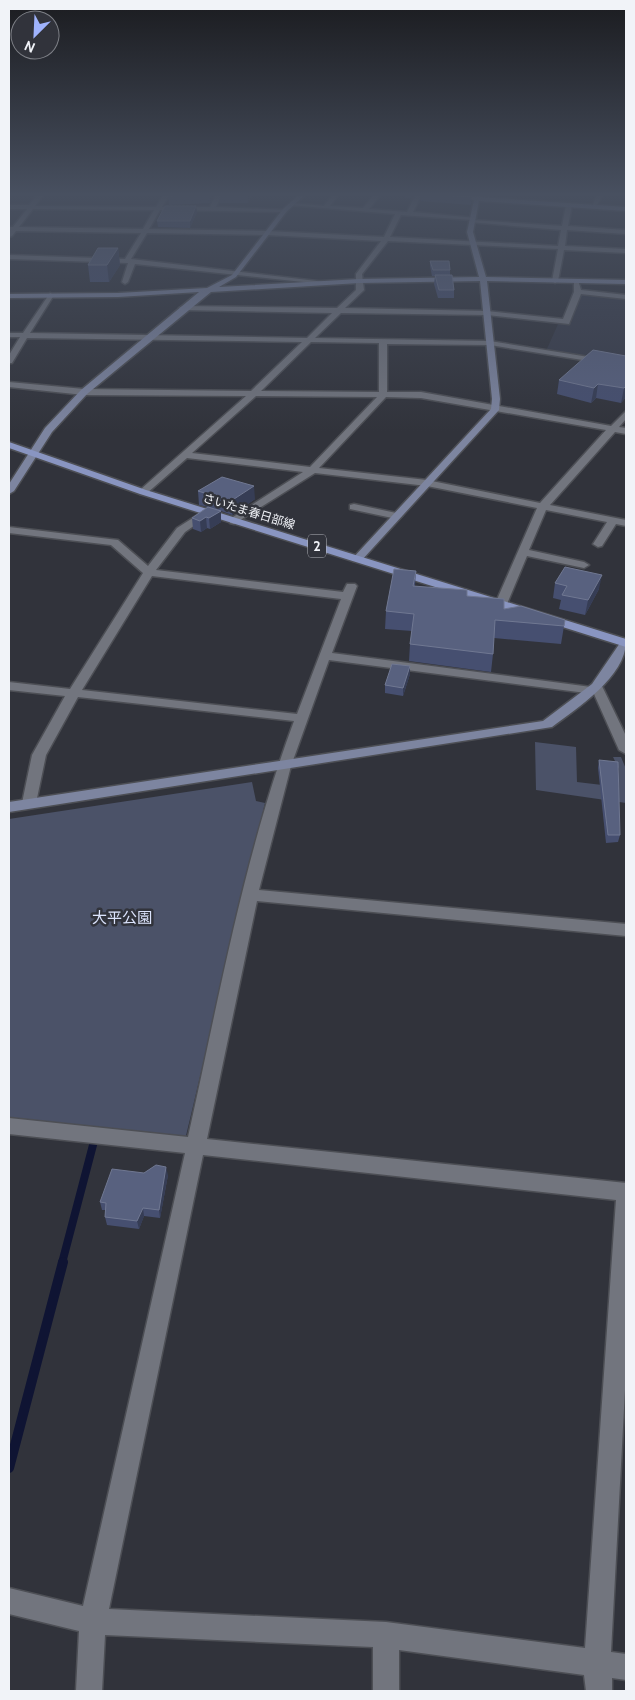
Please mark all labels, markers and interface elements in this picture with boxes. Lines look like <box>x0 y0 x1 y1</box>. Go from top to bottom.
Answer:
north arrow <box>10 10 60 60</box>
text: N <box>22 37 38 57</box>
street label: さいたま春日部線 <box>201 490 297 532</box>
road number: 2 <box>308 534 326 558</box>
park label: 大平公園 <box>92 909 152 927</box>

